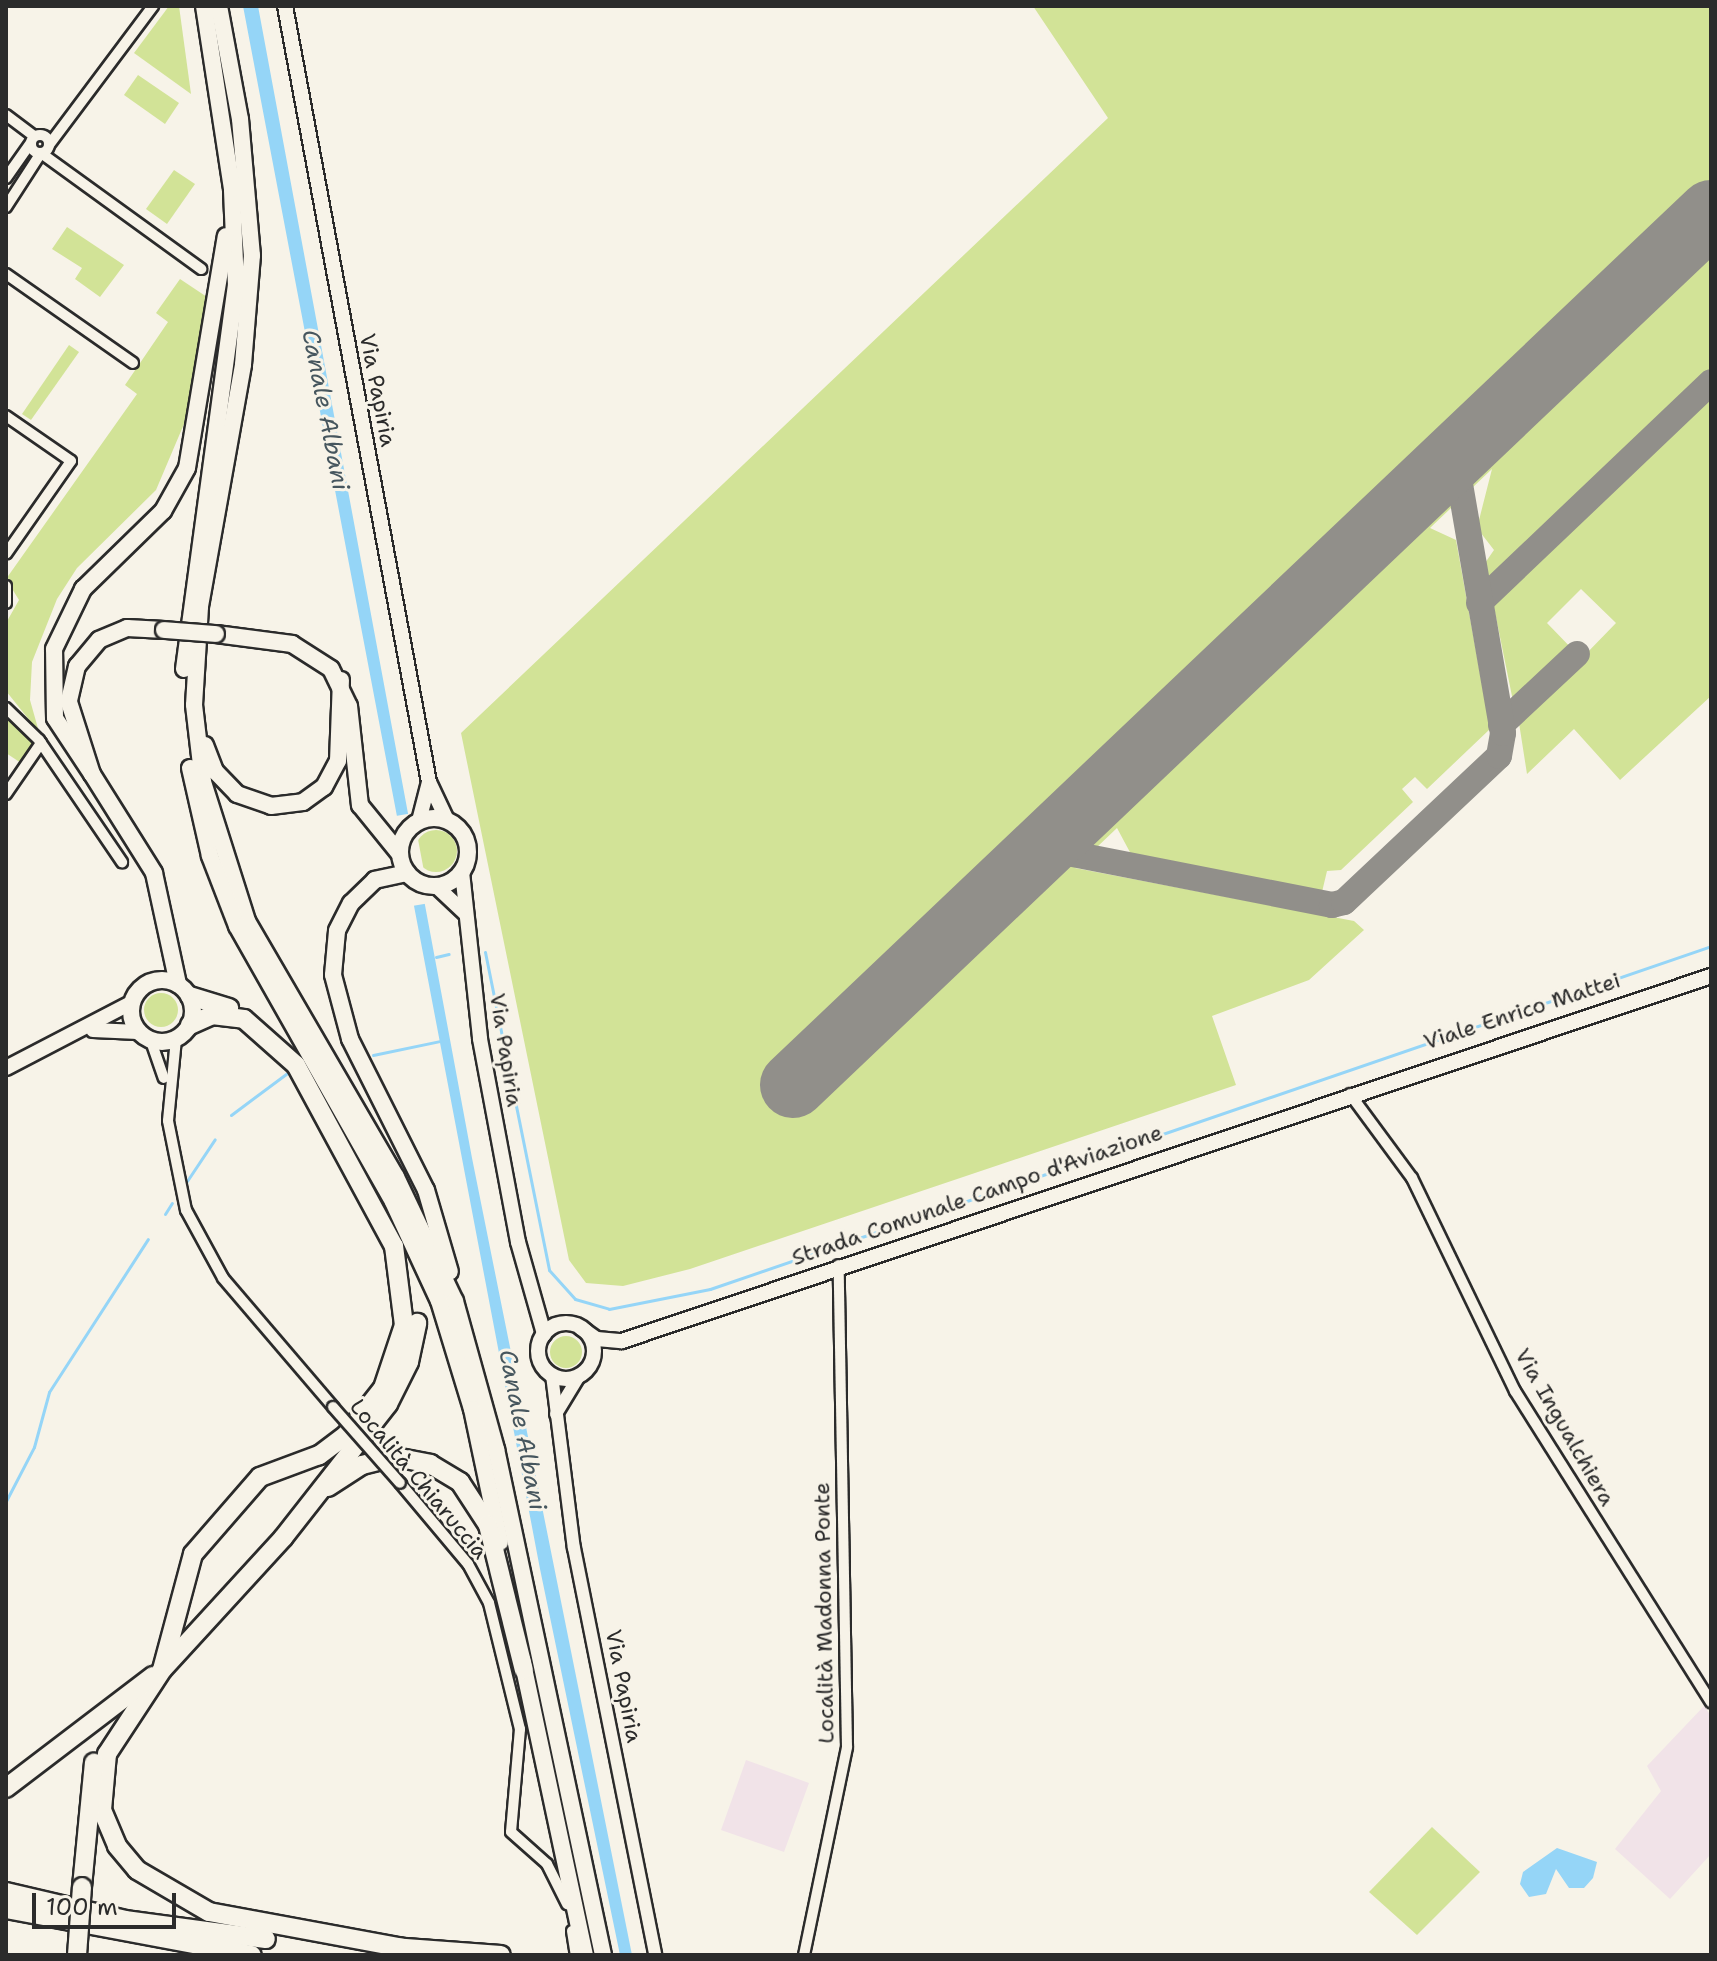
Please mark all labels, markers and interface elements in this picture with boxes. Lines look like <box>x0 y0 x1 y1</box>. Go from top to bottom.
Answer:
water label: Canale Albani <box>295 327 355 493</box>
street label: Via Papiria <box>354 331 402 449</box>
street label: Viale Enrico Mattei <box>1420 967 1624 1055</box>
street label: Via Papiria <box>484 991 528 1109</box>
street label: Strada Comunale Campo d'Aviazione <box>788 1119 1166 1271</box>
street label: Via Ingualchiera <box>1509 1344 1621 1510</box>
water label: Canale Albani <box>492 1347 552 1513</box>
street label: Località Chiaruccia <box>344 1394 494 1564</box>
street label: Località Madonna Ponte <box>809 1482 839 1744</box>
street label: Via Papiria <box>600 1627 648 1745</box>
scale bar <box>36 1877 180 1927</box>
text: 100 m <box>46 1891 118 1923</box>

